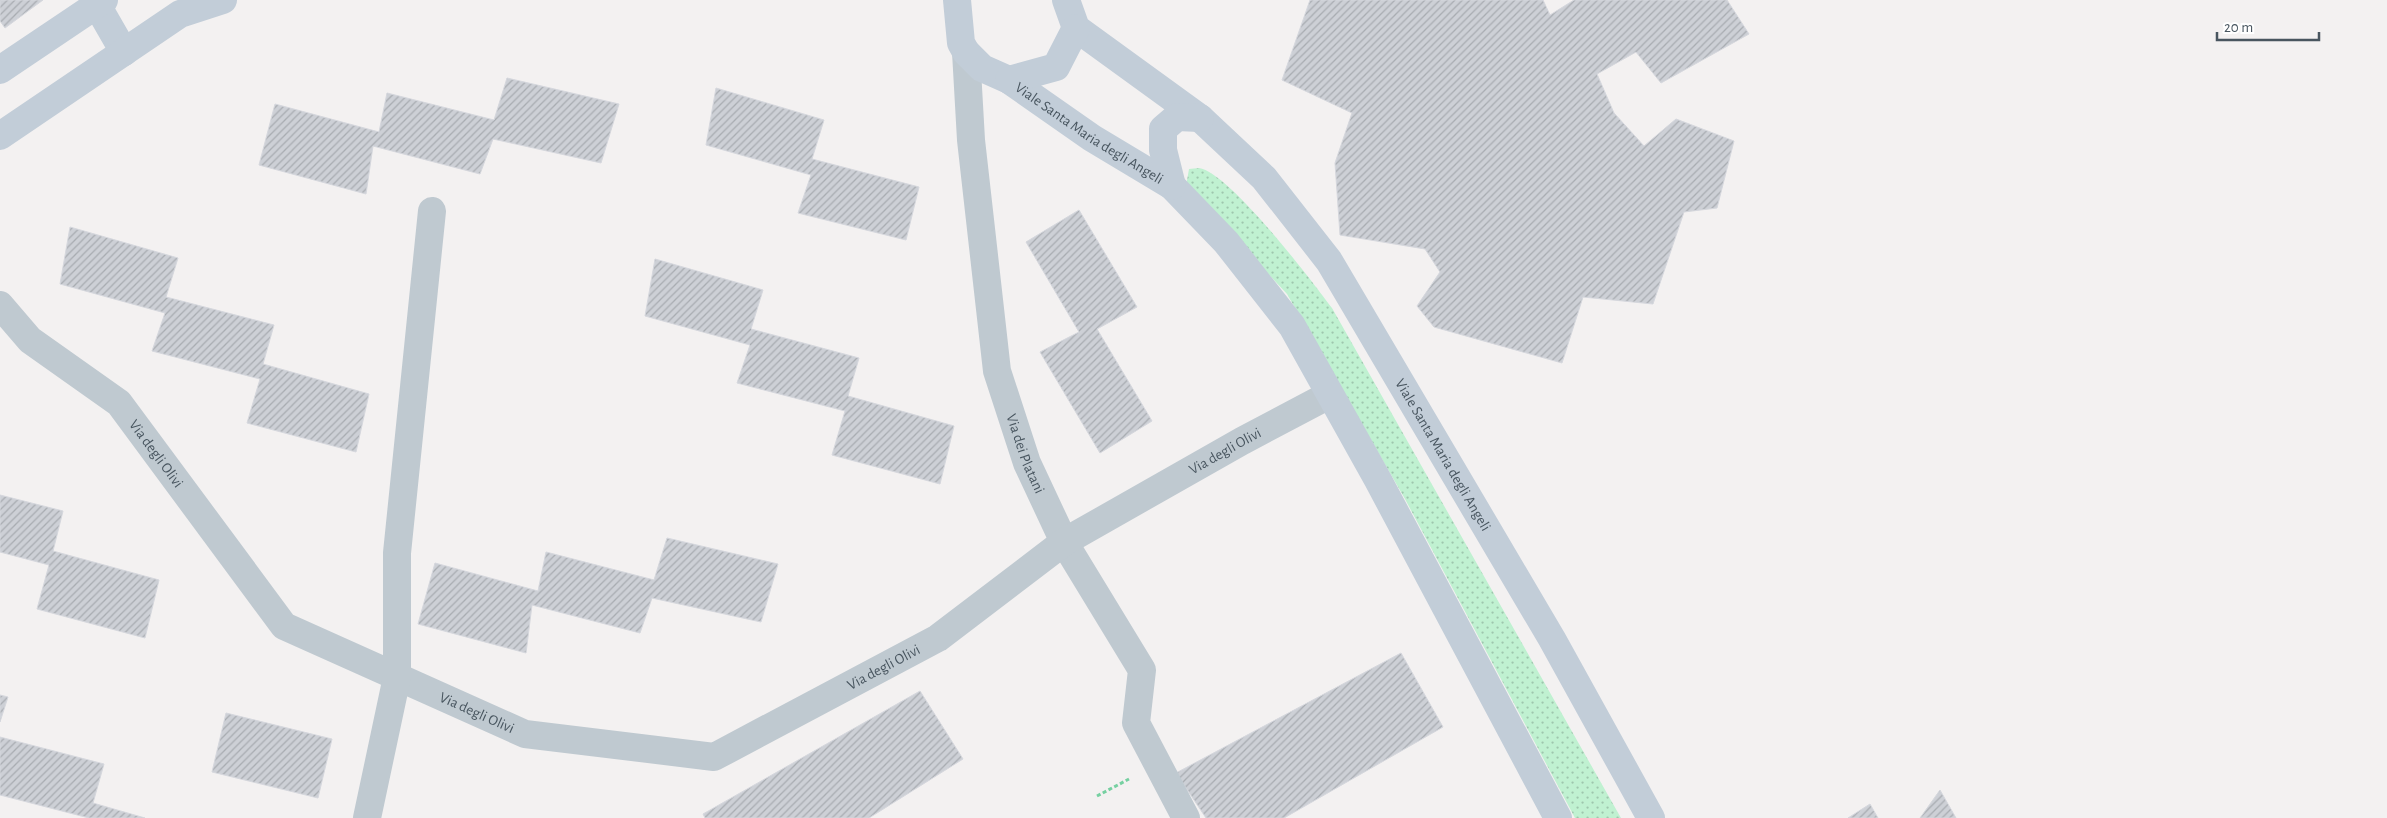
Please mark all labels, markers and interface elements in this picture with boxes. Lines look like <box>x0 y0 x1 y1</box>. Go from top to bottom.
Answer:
scale bar <box>2217 10 2320 42</box>
text: 20 m <box>2224 20 2253 35</box>
street label: Viale Santa Maria degli Angeli <box>1012 80 1166 187</box>
street label: Viale Santa Maria degli Angeli <box>1392 376 1493 534</box>
street label: Via dei Platani <box>1004 412 1047 496</box>
street label: Via degli Olivi <box>126 417 186 490</box>
street label: Via degli Olivi <box>1187 425 1264 477</box>
street label: Via degli Olivi <box>845 642 923 693</box>
street label: Via degli Olivi <box>437 690 516 736</box>

